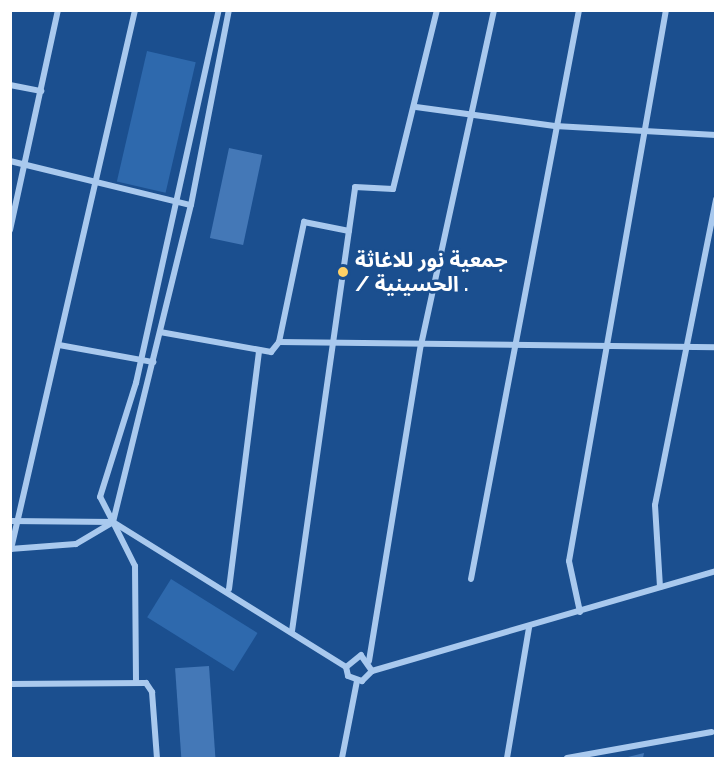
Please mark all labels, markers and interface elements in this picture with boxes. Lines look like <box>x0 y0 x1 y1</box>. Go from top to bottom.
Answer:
place label: جمعية نور للاغاثة / الحسينية . <box>355 247 508 297</box>
marker: جمعية نور للاغاثة / الحسينية . <box>336 265 350 279</box>

